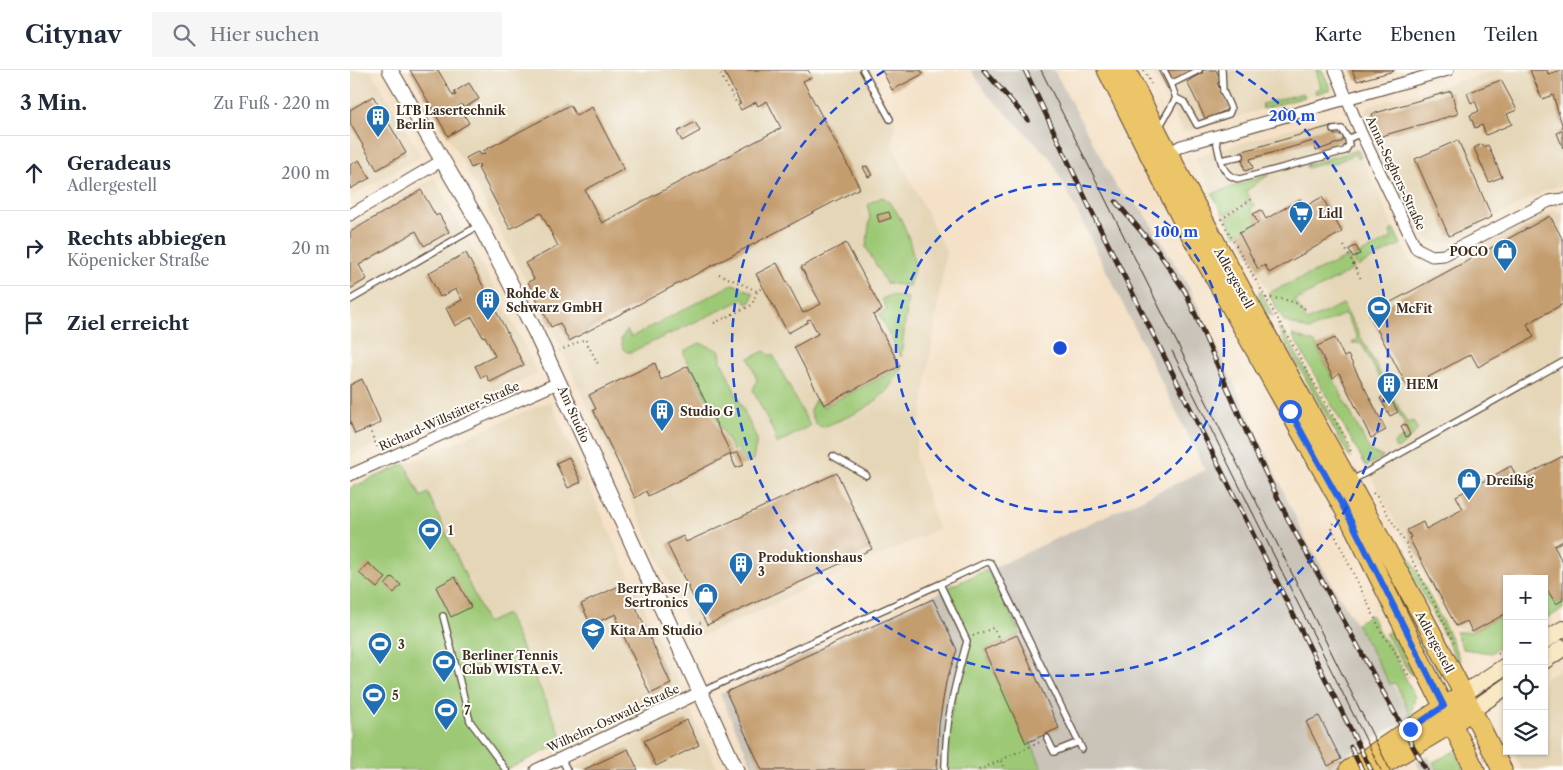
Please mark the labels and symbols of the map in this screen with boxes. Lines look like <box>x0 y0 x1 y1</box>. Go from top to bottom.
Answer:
place label: LTB Lasertechnik Berlin <box>396 103 507 132</box>
building icon: LTB Lasertechnik Berlin <box>365 104 391 138</box>
text: 200 m <box>1269 106 1315 125</box>
street label: Anna-Seghers-Straße <box>1363 113 1429 233</box>
supermarket icon: Lidl <box>1288 200 1314 234</box>
place label: Lidl <box>1318 206 1343 221</box>
text: 100 m <box>1154 222 1198 241</box>
shop icon: POCO <box>1492 238 1518 272</box>
street label: Adlergestell <box>1211 244 1257 312</box>
place label: POCO <box>1449 244 1488 259</box>
place label: Rohde & Schwarz GmbH <box>506 286 603 315</box>
building icon: Rohde & Schwarz GmbH <box>475 287 501 321</box>
sports icon: McFit <box>1366 295 1392 329</box>
place label: McFit <box>1396 301 1432 316</box>
centre of rings <box>1051 339 1069 357</box>
building icon: HEM <box>1376 371 1402 405</box>
place label: HEM <box>1406 377 1439 392</box>
street label: Richard-Willstätter-Straße <box>376 378 522 454</box>
street label: Am Studio <box>554 382 593 445</box>
building icon: Studio G <box>649 398 675 432</box>
route start <box>1279 400 1302 423</box>
place label: Studio G <box>680 404 734 419</box>
shop icon: Dreißig <box>1456 467 1482 501</box>
place label: Dreißig <box>1486 473 1535 488</box>
sports icon: 1 <box>417 517 443 551</box>
place label: 1 <box>448 523 454 538</box>
place label: Produktionshaus 3 <box>758 550 863 579</box>
building icon: Produktionshaus 3 <box>728 551 754 585</box>
place label: BerryBase / Sertronics <box>617 581 689 610</box>
shop icon: BerryBase / Sertronics <box>693 582 719 616</box>
street label: Adlergestell <box>1412 608 1458 676</box>
school or university icon: Kita Am Studio <box>580 617 606 651</box>
place label: Kita Am Studio <box>610 623 703 638</box>
sports icon: 3 <box>367 631 393 665</box>
place label: 3 <box>398 637 405 652</box>
place label: Berliner Tennis Club WISTA e.V. <box>462 648 563 677</box>
sports icon: Berliner Tennis Club WISTA e.V. <box>431 649 457 683</box>
street label: Wilhelm-Ostwald-Straße <box>544 681 682 756</box>
sports icon: 5 <box>361 682 387 716</box>
place label: 5 <box>392 688 399 703</box>
sports icon: 7 <box>433 697 459 731</box>
place label: 7 <box>464 703 471 718</box>
route end <box>1399 718 1422 741</box>

